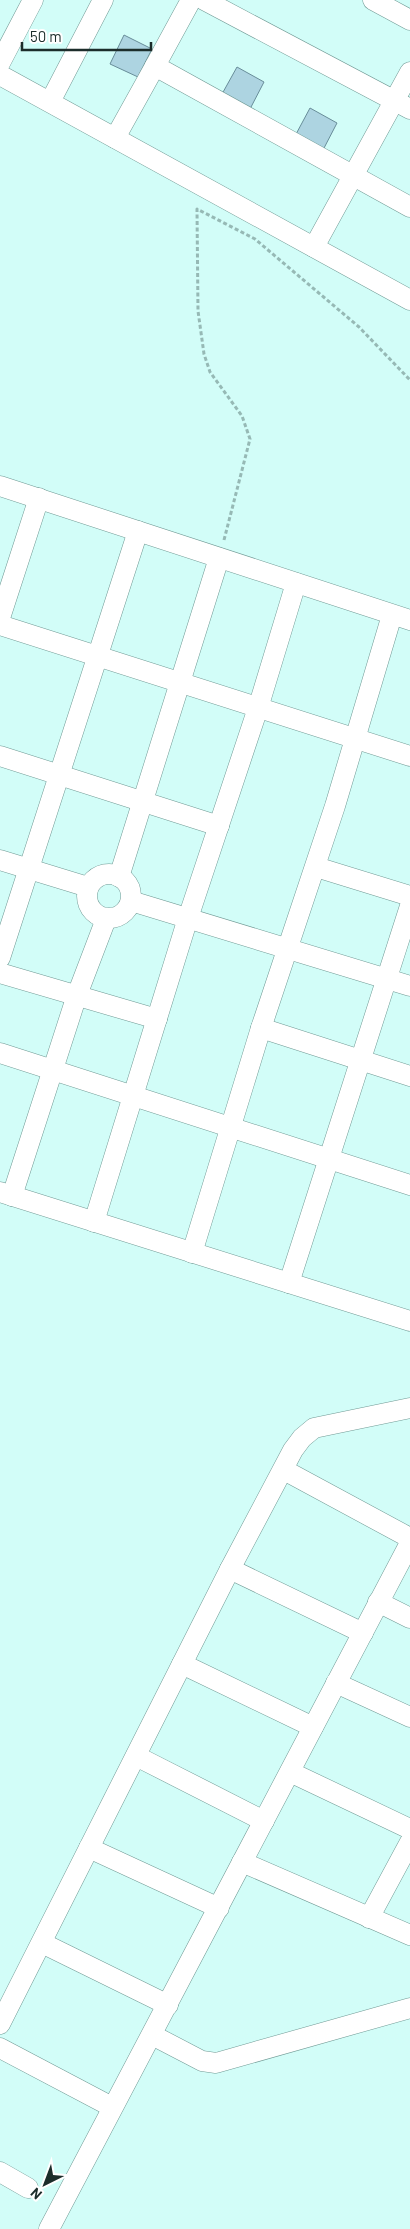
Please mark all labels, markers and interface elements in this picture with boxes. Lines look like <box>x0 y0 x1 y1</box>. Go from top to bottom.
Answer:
scale bar <box>22 20 151 52</box>
text: 50 m <box>30 27 62 45</box>
north arrow <box>20 2159 70 2209</box>
text: N <box>27 2185 45 2203</box>

